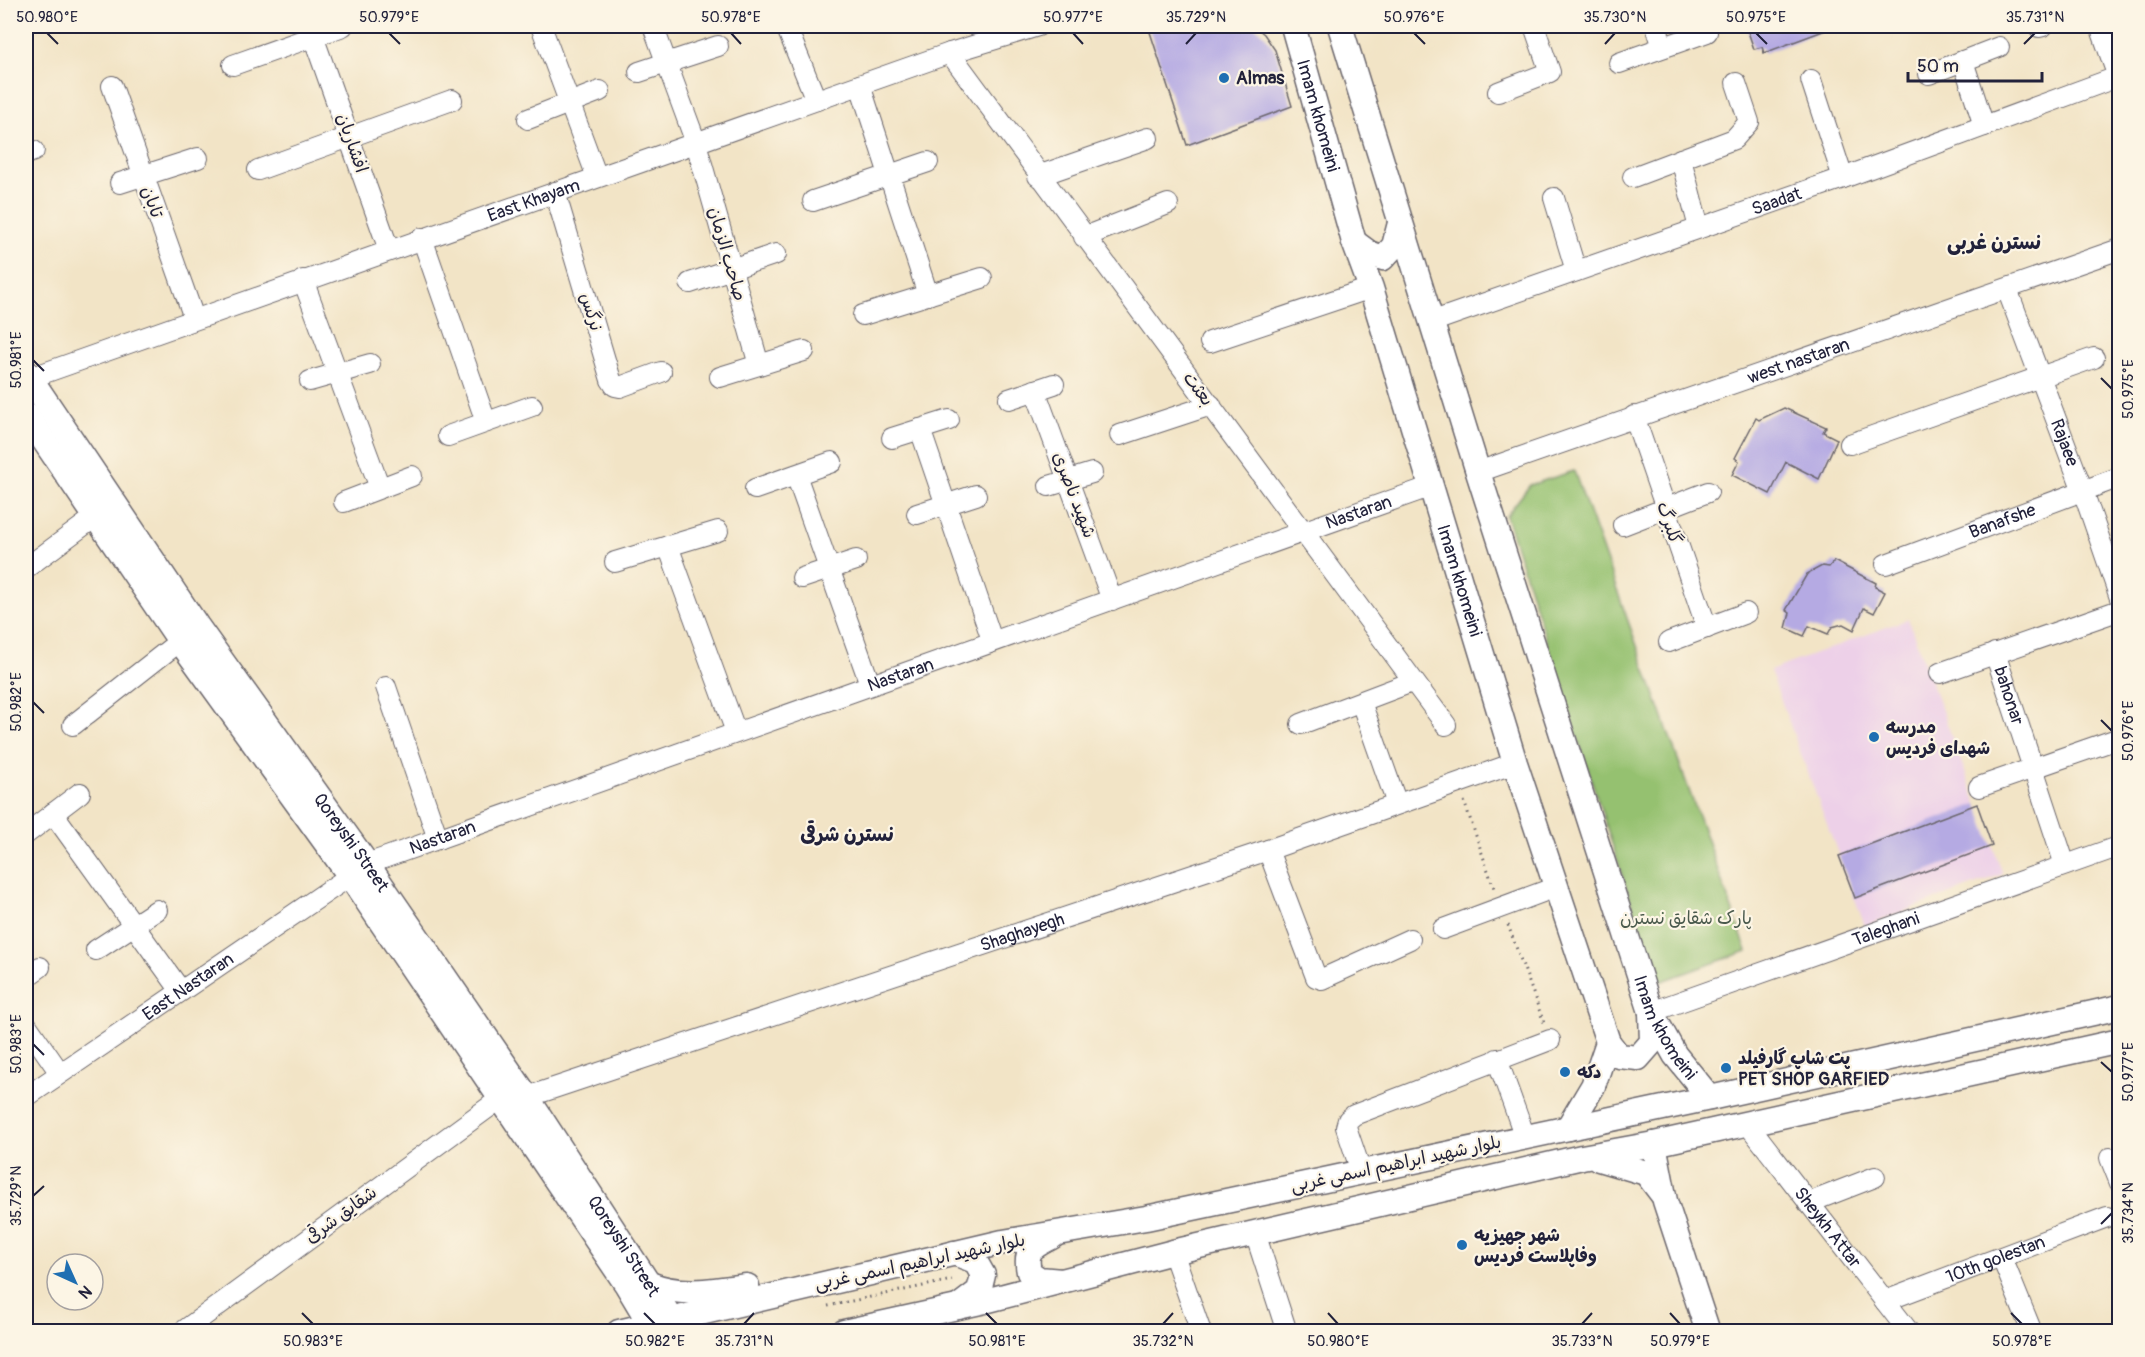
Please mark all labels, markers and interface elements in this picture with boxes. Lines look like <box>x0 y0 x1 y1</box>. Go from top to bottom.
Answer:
text: 50.980°E <box>16 8 78 27</box>
text: 50.979°E <box>359 8 419 27</box>
text: 50.978°E <box>701 8 761 27</box>
text: 50.977°E <box>1043 8 1103 27</box>
text: 35.729°N <box>1166 8 1226 27</box>
text: 50.976°E <box>1384 8 1444 27</box>
text: 35.730°N <box>1583 8 1647 27</box>
text: 50.975°E <box>1726 8 1786 27</box>
text: 35.731°N <box>2006 8 2064 27</box>
scale bar <box>1908 45 2042 83</box>
text: 50 m <box>1917 55 1959 78</box>
street label: Imam khomeini <box>1291 57 1345 174</box>
place label: Almas <box>1236 67 1285 90</box>
marker: Almas <box>1217 71 1231 85</box>
street label: افشاریان <box>331 110 373 176</box>
street label: East Khayam <box>484 173 583 227</box>
street label: Saadat <box>1749 182 1805 221</box>
street label: تابان <box>136 183 169 222</box>
street label: صاحب الزمان <box>703 204 751 304</box>
district label: نسترن غربی <box>1947 230 2041 255</box>
street label: نرگس <box>574 290 608 334</box>
text: 50.981°E <box>7 331 26 389</box>
street label: west nastaran <box>1744 332 1853 389</box>
text: 50.975°E <box>2119 359 2138 419</box>
street label: بعثت <box>1178 367 1218 411</box>
street label: Rajaee <box>2045 415 2084 470</box>
street label: شهید ناصری <box>1047 449 1101 541</box>
street label: Nastaran <box>1322 490 1395 534</box>
street label: Banafshe <box>1966 498 2039 544</box>
street label: گلبرگ <box>1651 499 1687 548</box>
street label: Imam khomeini <box>1432 522 1487 639</box>
street label: Nastaran <box>864 652 937 697</box>
street label: bahonar <box>1989 664 2030 728</box>
text: 50.982°E <box>7 672 26 732</box>
text: 50.976°E <box>2119 701 2138 761</box>
place label: مدرسه شهدای فردیس <box>1886 716 1990 760</box>
marker: مدرسه شهدای فردیس <box>1867 730 1881 744</box>
street label: Qoreyshi Street <box>308 788 395 897</box>
street label: Nastaran <box>406 815 479 860</box>
district label: نسترن شرقی <box>800 820 894 847</box>
street label: Taleghani <box>1849 906 1922 951</box>
street label: Shaghayegh <box>977 907 1067 957</box>
park label: پارک شقایق نسترن <box>1620 907 1752 930</box>
street label: East Nastaran <box>138 947 238 1026</box>
street label: Imam khomeini <box>1629 973 1702 1085</box>
text: 50.983°E <box>7 1014 26 1074</box>
text: 50.977°E <box>2119 1042 2138 1102</box>
place label: پت شاپ گارفیلد PET SHOP GARFIED <box>1738 1047 1889 1091</box>
place label: دکه <box>1577 1061 1601 1084</box>
marker: پت شاپ گارفیلد PET SHOP GARFIED <box>1719 1061 1733 1075</box>
marker: دکه <box>1558 1065 1572 1079</box>
street label: بلوار شهید ابراهیم اسمی غربی <box>1289 1130 1504 1200</box>
text: 35.729°N <box>7 1166 26 1226</box>
street label: شقایق شرقی <box>300 1180 382 1249</box>
street label: Sheykh Attar <box>1789 1182 1867 1273</box>
text: 35.734°N <box>2119 1182 2138 1244</box>
street label: Qoreyshi Street <box>583 1191 666 1301</box>
place label: شهر جهیزیه وفاپلاست فردیس <box>1474 1224 1597 1268</box>
street label: بلوار شهید ابراهیم اسمی غربی <box>813 1228 1028 1298</box>
street label: 10th golestan <box>1943 1230 2048 1288</box>
marker: شهر جهیزیه وفاپلاست فردیس <box>1455 1238 1469 1252</box>
north arrow <box>45 1252 105 1312</box>
text: N <box>74 1281 96 1303</box>
text: 50.983°E <box>283 1332 343 1351</box>
text: 50.982°E <box>625 1332 685 1351</box>
text: 35.731°N <box>715 1332 773 1351</box>
text: 50.981°E <box>968 1332 1026 1351</box>
text: 35.732°N <box>1132 1332 1194 1351</box>
text: 50.980°E <box>1307 1332 1369 1351</box>
text: 35.733°N <box>1551 1332 1613 1351</box>
text: 50.979°E <box>1650 1332 1710 1351</box>
text: 50.978°E <box>1992 1332 2052 1351</box>

